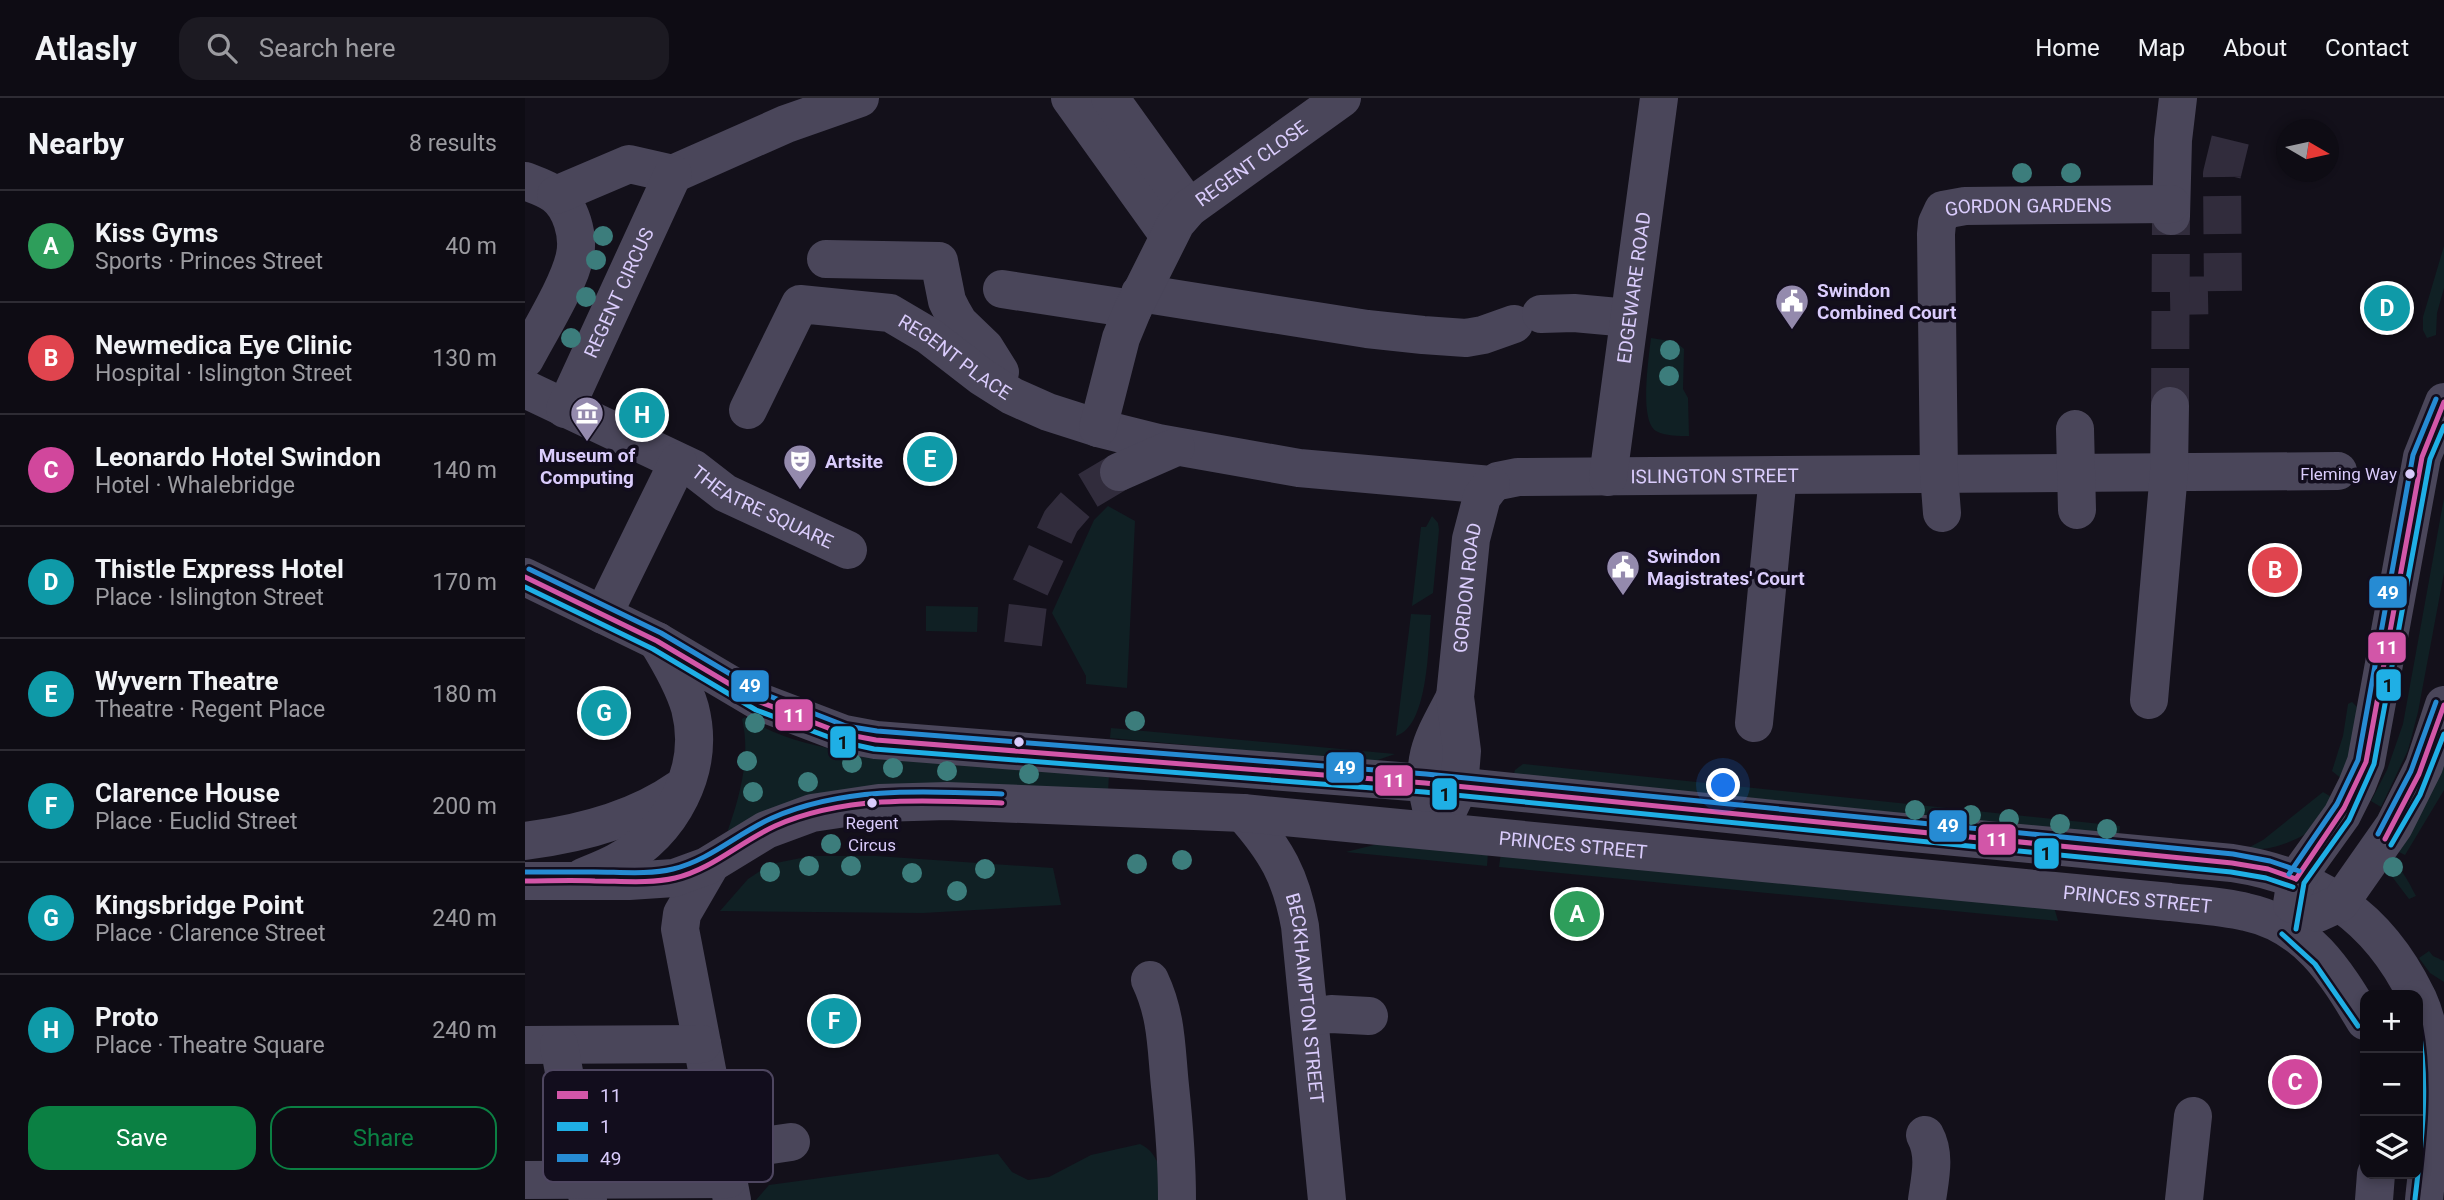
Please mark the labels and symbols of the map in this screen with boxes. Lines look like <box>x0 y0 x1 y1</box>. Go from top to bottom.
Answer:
street label: REGENT CLOSE <box>1191 115 1312 211</box>
north arrow <box>2276 119 2339 182</box>
street label: GORDON GARDENS <box>1943 193 2112 221</box>
street label: EDGEWARE ROAD <box>1612 211 1655 365</box>
street label: REGENT CIRCUS <box>579 224 658 361</box>
place label: Swindon Combined Court <box>1817 279 1957 324</box>
public building icon: Swindon Combined Court <box>1773 282 1811 331</box>
pin: D <box>2364 282 2410 334</box>
street label: REGENT PLACE <box>894 309 1016 404</box>
pin: H <box>619 389 665 441</box>
museum icon: Museum of Computing <box>568 394 606 443</box>
pin: E <box>907 433 953 485</box>
theatre icon: Artsite <box>781 442 819 491</box>
place label: Museum of Computing <box>539 444 636 489</box>
place label: Artsite <box>825 450 883 473</box>
street label: THEATRE SQUARE <box>687 460 837 553</box>
street label: ISLINGTON STREET <box>1630 463 1799 488</box>
place label: Fleming Way <box>2300 464 2397 484</box>
marker: Fleming Way <box>2403 467 2417 481</box>
street label: GORDON ROAD <box>1448 520 1486 654</box>
pin: B <box>2252 544 2298 596</box>
place label: Swindon Magistrates' Court <box>1647 545 1805 590</box>
public building icon: Swindon Magistrates' Court <box>1604 548 1642 597</box>
line badge: 49 <box>2368 575 2408 609</box>
text: 49 <box>2377 581 2399 604</box>
line badge: 11 <box>2367 631 2407 664</box>
text: 11 <box>2376 636 2398 659</box>
line badge: 1 <box>2375 668 2402 702</box>
line badge: 49 <box>730 669 770 703</box>
text: 49 <box>739 674 761 697</box>
text: 1 <box>2383 674 2393 697</box>
pin: G <box>581 687 627 739</box>
line badge: 11 <box>774 698 814 732</box>
text: 11 <box>783 704 805 727</box>
line badge: 1 <box>829 725 857 759</box>
text: 1 <box>838 731 848 754</box>
unlabelled marker <box>1012 735 1026 749</box>
line badge: 49 <box>1325 751 1365 784</box>
text: 49 <box>1334 756 1356 779</box>
line badge: 11 <box>1374 764 1414 797</box>
your location <box>1706 768 1740 802</box>
text: 11 <box>1383 769 1405 792</box>
line badge: 1 <box>1431 777 1458 811</box>
text: 1 <box>1440 783 1450 806</box>
marker: Regent Circus <box>865 796 879 810</box>
line badge: 49 <box>1928 809 1968 843</box>
place label: Regent Circus <box>845 813 899 855</box>
text: 49 <box>1937 814 1959 837</box>
line badge: 11 <box>1977 823 2017 856</box>
street label: PRINCES STREET <box>1498 826 1648 863</box>
text: 11 <box>1986 828 2008 851</box>
line badge: 1 <box>2033 837 2060 870</box>
text: 1 <box>2041 842 2051 865</box>
street label: PRINCES STREET <box>2062 880 2213 918</box>
pin: A <box>1554 888 1600 940</box>
street label: BECKHAMPTON STREET <box>1281 890 1329 1104</box>
pin: F <box>811 995 857 1047</box>
pin: C <box>2272 1056 2318 1108</box>
legend <box>543 1070 773 1182</box>
text: 11 <box>600 1084 621 1107</box>
text: 1 <box>600 1115 611 1138</box>
text: 49 <box>600 1147 621 1170</box>

